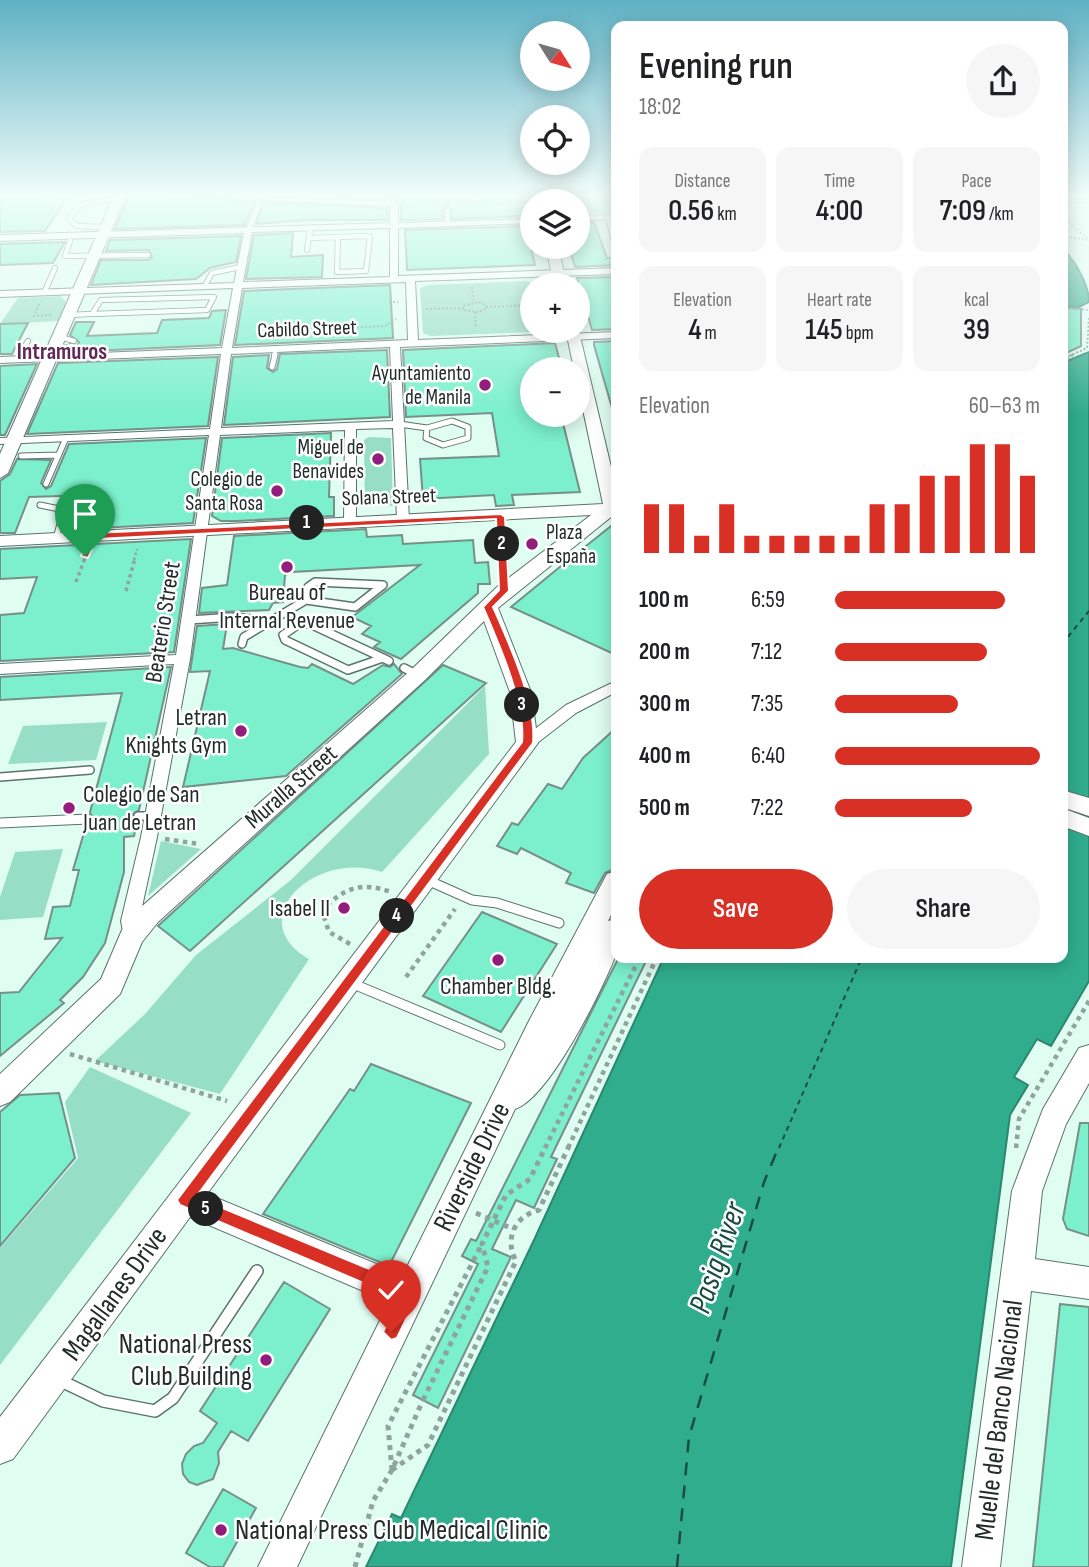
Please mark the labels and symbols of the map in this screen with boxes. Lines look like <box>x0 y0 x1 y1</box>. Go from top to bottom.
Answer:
north arrow <box>520 21 590 91</box>
street label: Cabildo Street <box>257 315 357 343</box>
district label: Intramuros <box>17 338 107 366</box>
place label: Ayuntamiento de Manila <box>371 361 471 410</box>
marker: Ayuntamiento de Manila <box>477 377 493 393</box>
place label: Miguel de Benavides <box>293 435 364 484</box>
marker: Miguel de Benavides <box>370 451 386 467</box>
place label: Colegio de Santa Rosa <box>185 467 263 516</box>
marker: Colegio de Santa Rosa <box>269 483 285 499</box>
street label: Solana Street <box>341 483 437 511</box>
pin <box>55 484 115 556</box>
pin: 1 <box>290 505 324 540</box>
place label: Plaza España <box>546 520 596 569</box>
pin: 2 <box>484 526 520 562</box>
marker: Plaza España <box>524 536 540 552</box>
street label: Beaterio Street <box>139 559 187 685</box>
marker: Bureau of Internal Revenue <box>279 559 295 575</box>
place label: Bureau of Internal Revenue <box>219 578 355 635</box>
pin: 3 <box>504 688 540 722</box>
place label: Letran Knights Gym <box>126 703 227 760</box>
marker: Letran Knights Gym <box>233 723 249 739</box>
street label: Muralla Street <box>239 739 343 835</box>
place label: Colegio de San Juan de Letran <box>82 780 200 837</box>
marker: Colegio de San Juan de Letran <box>61 800 77 816</box>
place label: Isabel II <box>270 894 330 923</box>
pin: 4 <box>380 898 414 934</box>
marker: Isabel II <box>336 900 352 916</box>
marker: Chamber Bldg. <box>490 952 506 968</box>
place label: Chamber Bldg. <box>440 972 556 1001</box>
street label: Riverside Drive <box>427 1097 517 1237</box>
pin: 5 <box>188 1192 224 1226</box>
water label: Pasig River <box>681 1196 755 1319</box>
street label: Magallanes Drive <box>56 1221 174 1367</box>
pin <box>361 1260 421 1332</box>
street label: Muelle del Banco Nacional <box>968 1298 1030 1542</box>
place label: National Press Club Building <box>119 1328 252 1393</box>
marker: National Press Club Building <box>258 1352 274 1368</box>
place label: National Press Club Medical Clinic <box>235 1514 548 1547</box>
marker: National Press Club Medical Clinic <box>213 1522 229 1538</box>

